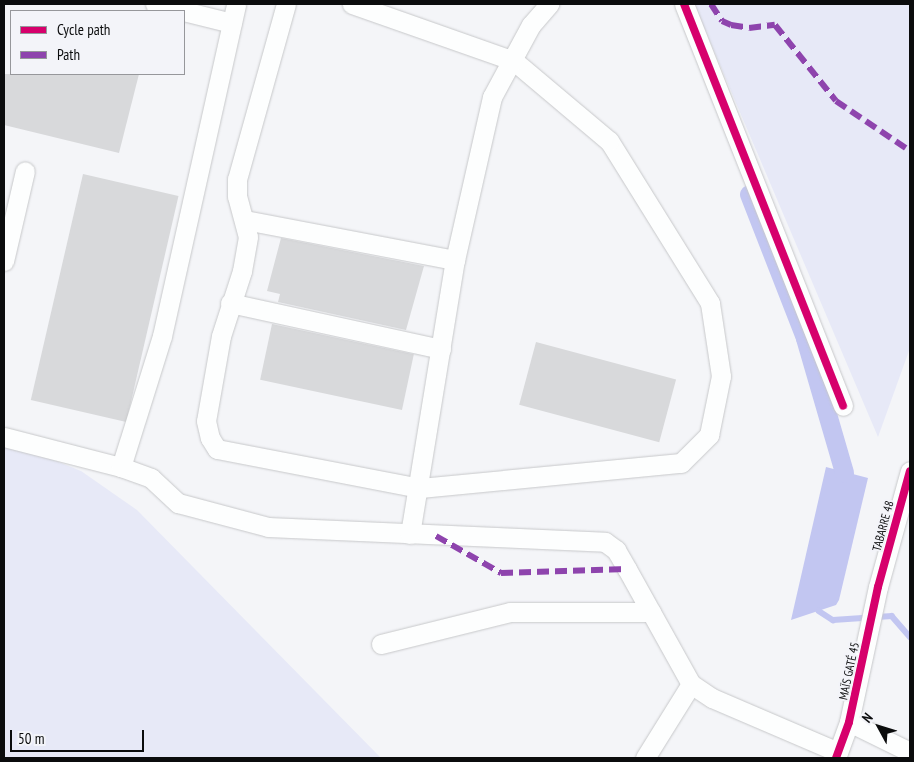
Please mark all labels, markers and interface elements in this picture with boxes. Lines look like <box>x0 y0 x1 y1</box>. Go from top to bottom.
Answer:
legend <box>10 10 185 75</box>
text: Cycle path <box>57 20 110 39</box>
text: Path <box>57 45 80 64</box>
street label: TABARRE 48 <box>869 499 897 553</box>
street label: MAÏS GATÉ 45 <box>836 641 862 701</box>
north arrow <box>854 702 904 752</box>
text: N <box>858 709 877 726</box>
scale bar <box>12 720 146 752</box>
text: 50 m <box>18 729 44 748</box>

